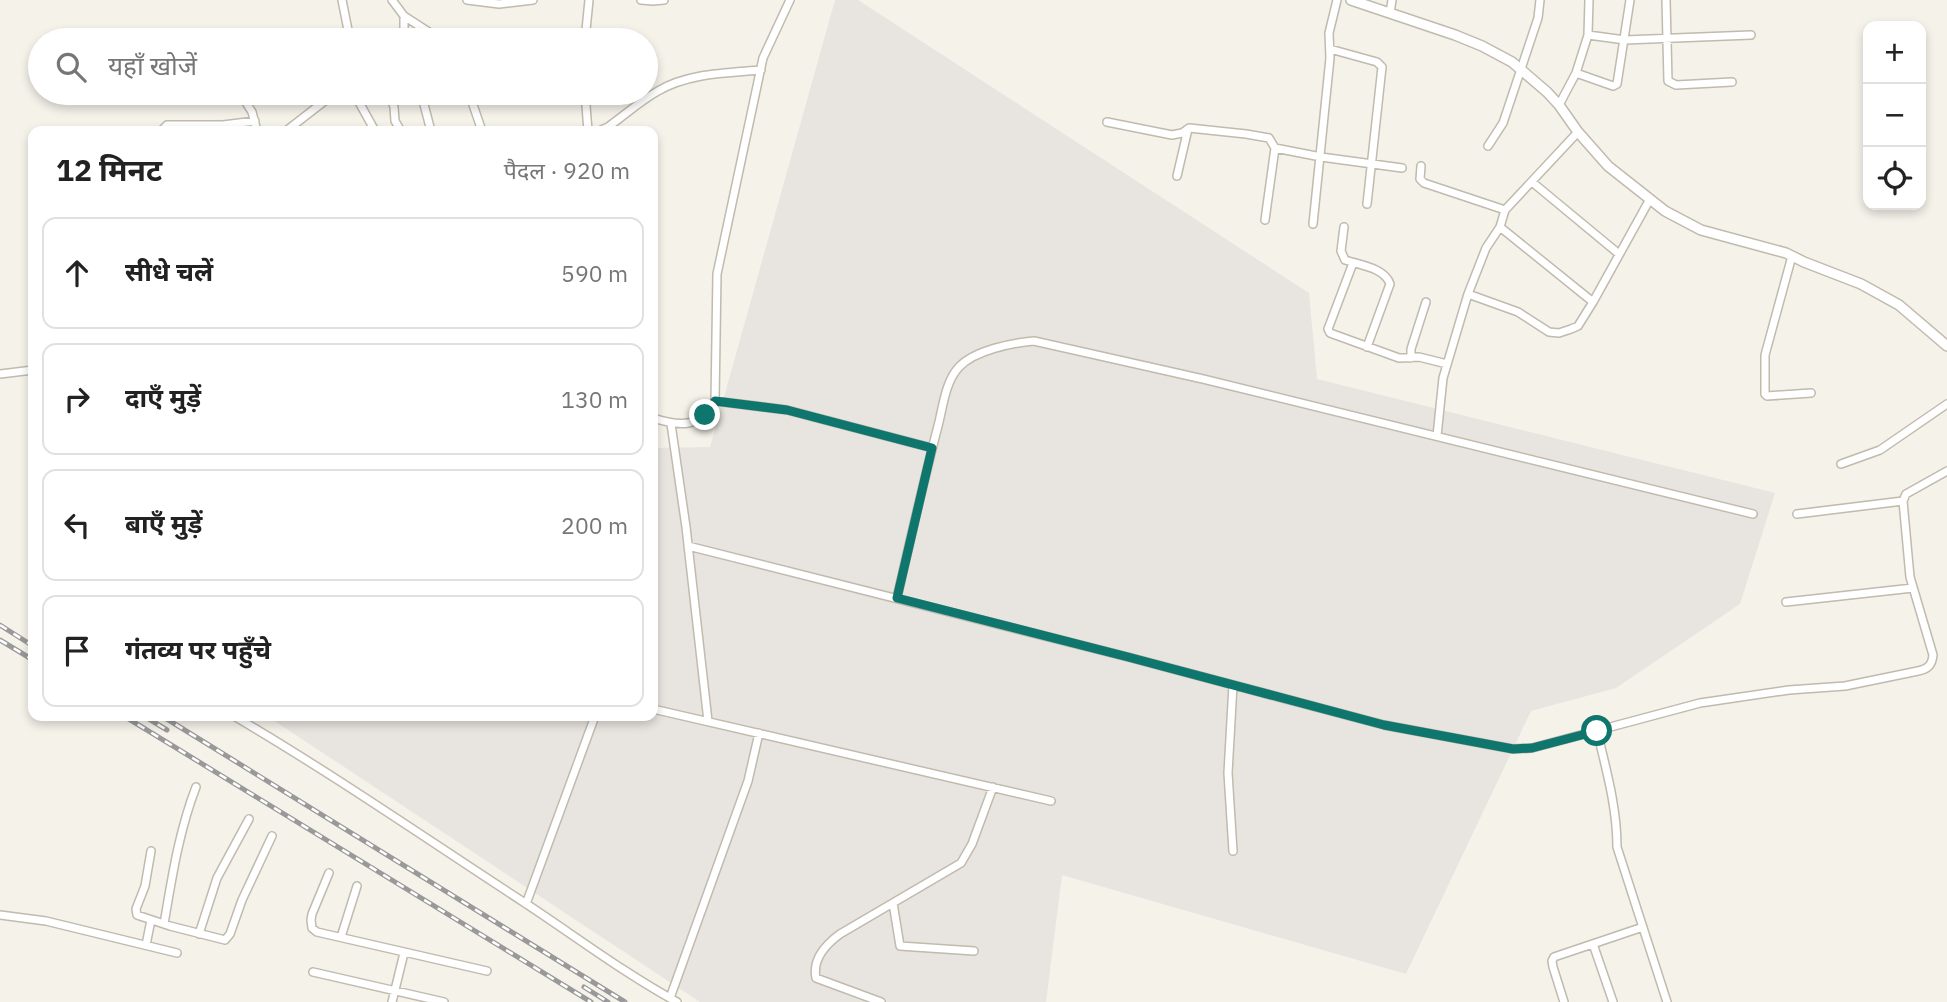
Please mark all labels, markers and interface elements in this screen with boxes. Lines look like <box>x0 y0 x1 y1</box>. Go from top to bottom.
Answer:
map controls <box>1863 21 1926 210</box>
button: + <box>1863 21 1926 84</box>
search box <box>28 28 658 105</box>
icon: search <box>52 48 90 86</box>
text: यहाँ खोजें <box>108 48 197 82</box>
button: − <box>1863 84 1926 147</box>
button: locate <box>1863 147 1926 210</box>
text: 12 मिनट <box>56 150 162 189</box>
text: पैदल · 920 m <box>504 155 630 185</box>
icon: ahead <box>58 254 96 292</box>
text: सीधे चलें <box>125 254 213 288</box>
text: 590 m <box>561 258 628 288</box>
icon: right <box>58 380 96 418</box>
text: दाएँ मुड़ें <box>125 380 201 414</box>
text: 130 m <box>561 384 628 414</box>
route end <box>689 399 720 430</box>
icon: left <box>58 506 96 544</box>
text: बाएँ मुड़ें <box>125 506 202 540</box>
text: 200 m <box>561 510 628 540</box>
icon: arrive <box>58 632 96 670</box>
text: गंतव्य पर पहुँचे <box>125 632 271 666</box>
route start <box>1581 715 1612 746</box>

